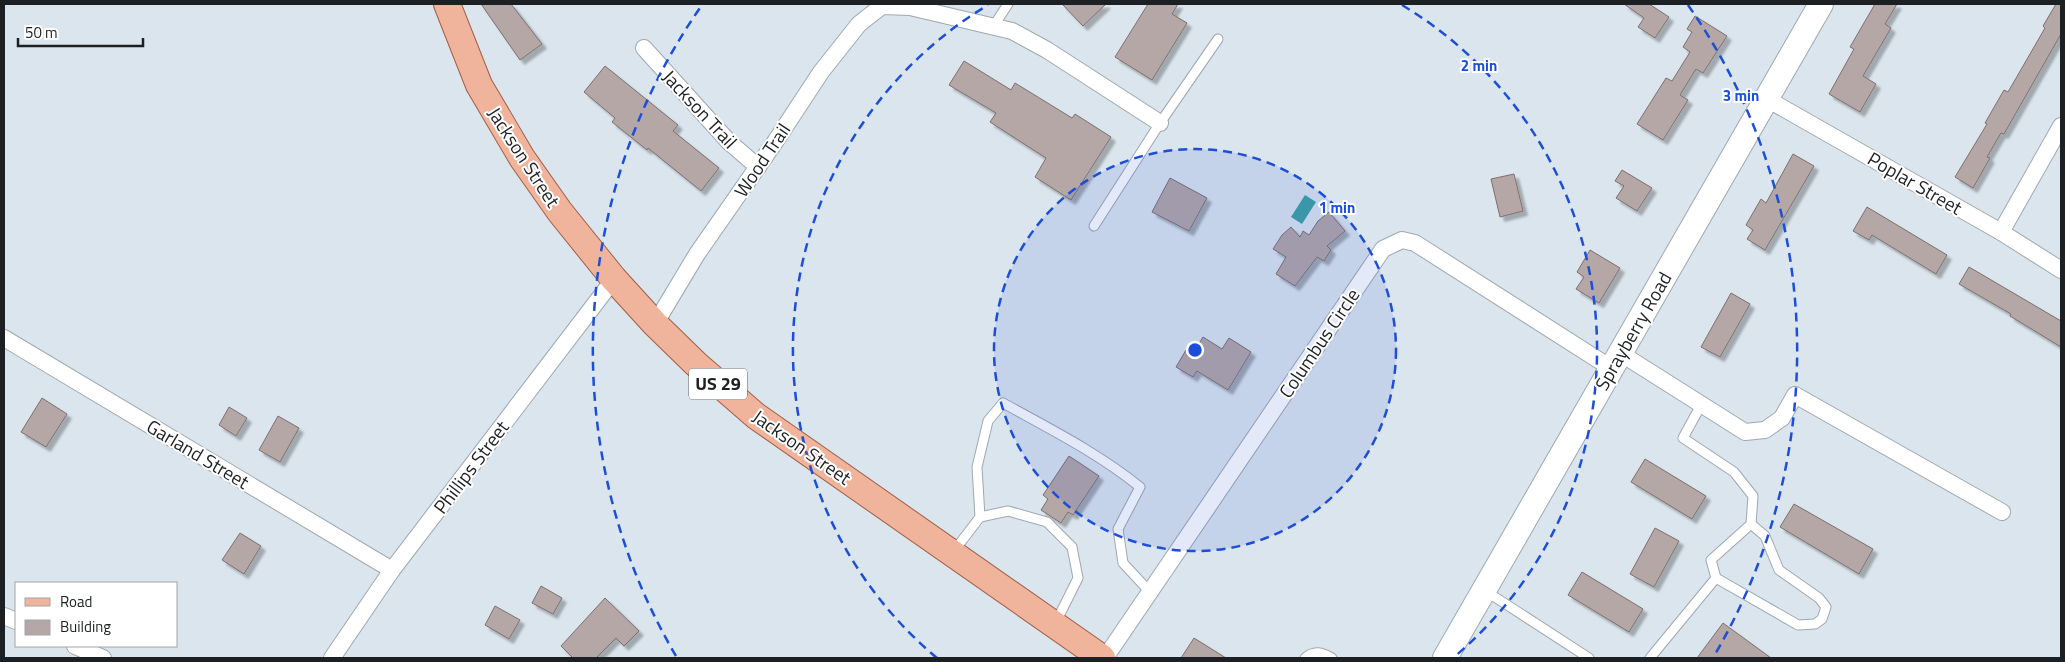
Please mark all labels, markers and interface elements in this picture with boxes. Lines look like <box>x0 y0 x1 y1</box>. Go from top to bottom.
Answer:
scale bar <box>18 15 142 47</box>
text: 50 m <box>25 21 58 44</box>
text: 2 min <box>1461 54 1497 77</box>
street label: Jackson Trail <box>656 63 745 155</box>
text: 3 min <box>1723 84 1759 107</box>
street label: Jackson Street <box>481 101 568 213</box>
street label: Wood Trail <box>726 117 797 203</box>
street label: Poplar Street <box>1863 144 1968 222</box>
text: 1 min <box>1319 196 1355 219</box>
street label: Sprayberry Road <box>1587 266 1678 395</box>
street label: Columbus Circle <box>1271 282 1366 403</box>
centre of rings <box>1186 341 1204 359</box>
road number: US 29 <box>689 368 747 399</box>
street label: Jackson Street <box>747 402 858 492</box>
street label: Garland Street <box>141 411 255 496</box>
street label: Phillips Street <box>426 414 516 520</box>
legend <box>15 582 178 647</box>
text: Road <box>60 590 92 613</box>
text: Building <box>60 615 111 638</box>

